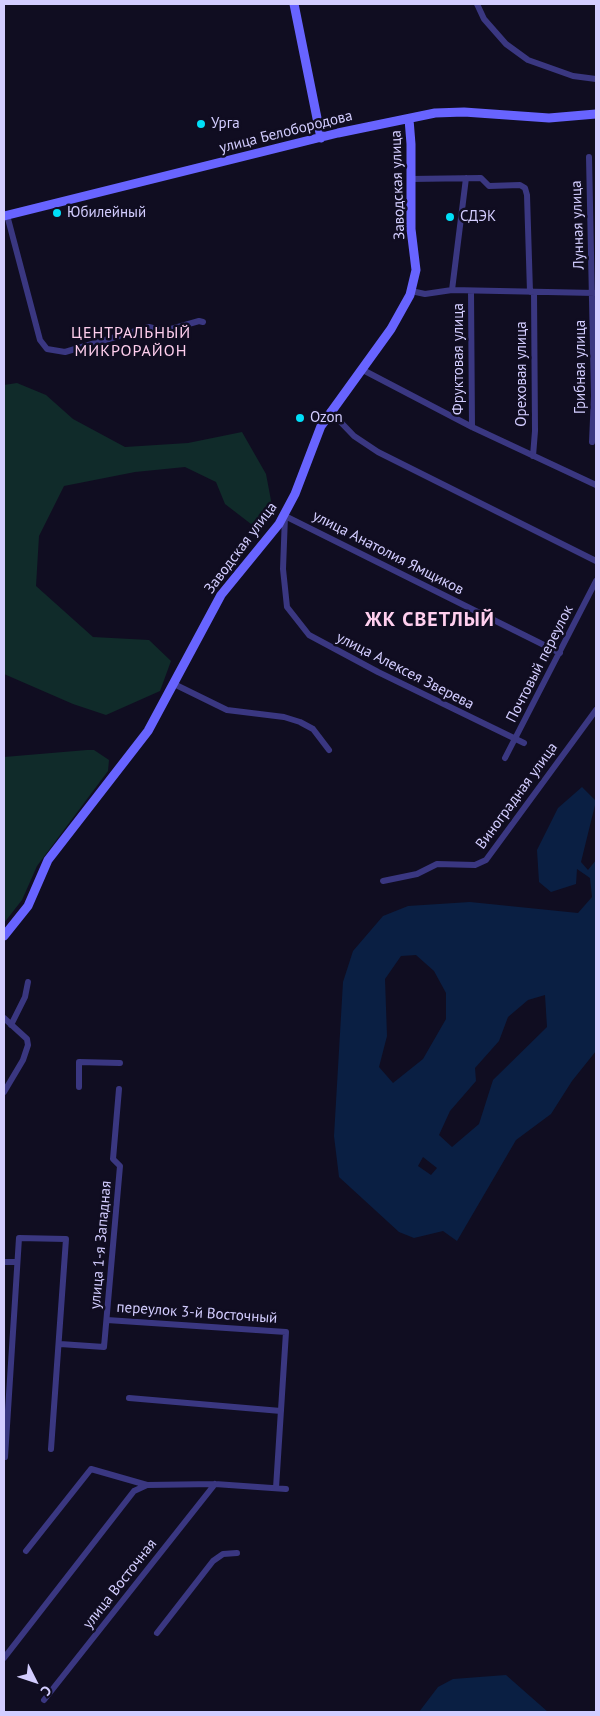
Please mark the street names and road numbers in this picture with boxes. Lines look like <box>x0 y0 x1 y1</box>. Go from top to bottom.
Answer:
street label: улица Белобородова <box>218 107 354 157</box>
street label: Заводская улица <box>387 130 409 240</box>
street label: Лунная улица <box>567 180 589 270</box>
street label: Фруктовая улица <box>450 303 468 415</box>
street label: Грибная улица <box>572 320 590 414</box>
street label: Ореховая улица <box>513 321 531 427</box>
street label: Заводская улица <box>201 499 281 597</box>
street label: улица Анатолия Ямщиков <box>309 507 467 599</box>
street label: Почтовый переулок <box>503 602 577 726</box>
street label: улица Алексея Зверева <box>333 628 477 714</box>
street label: Виноградная улица <box>472 739 562 853</box>
street label: улица 1-я Западная <box>86 1180 116 1310</box>
street label: переулок 3-й Восточный <box>116 1298 278 1328</box>
street label: улица Восточная <box>79 1535 161 1633</box>

